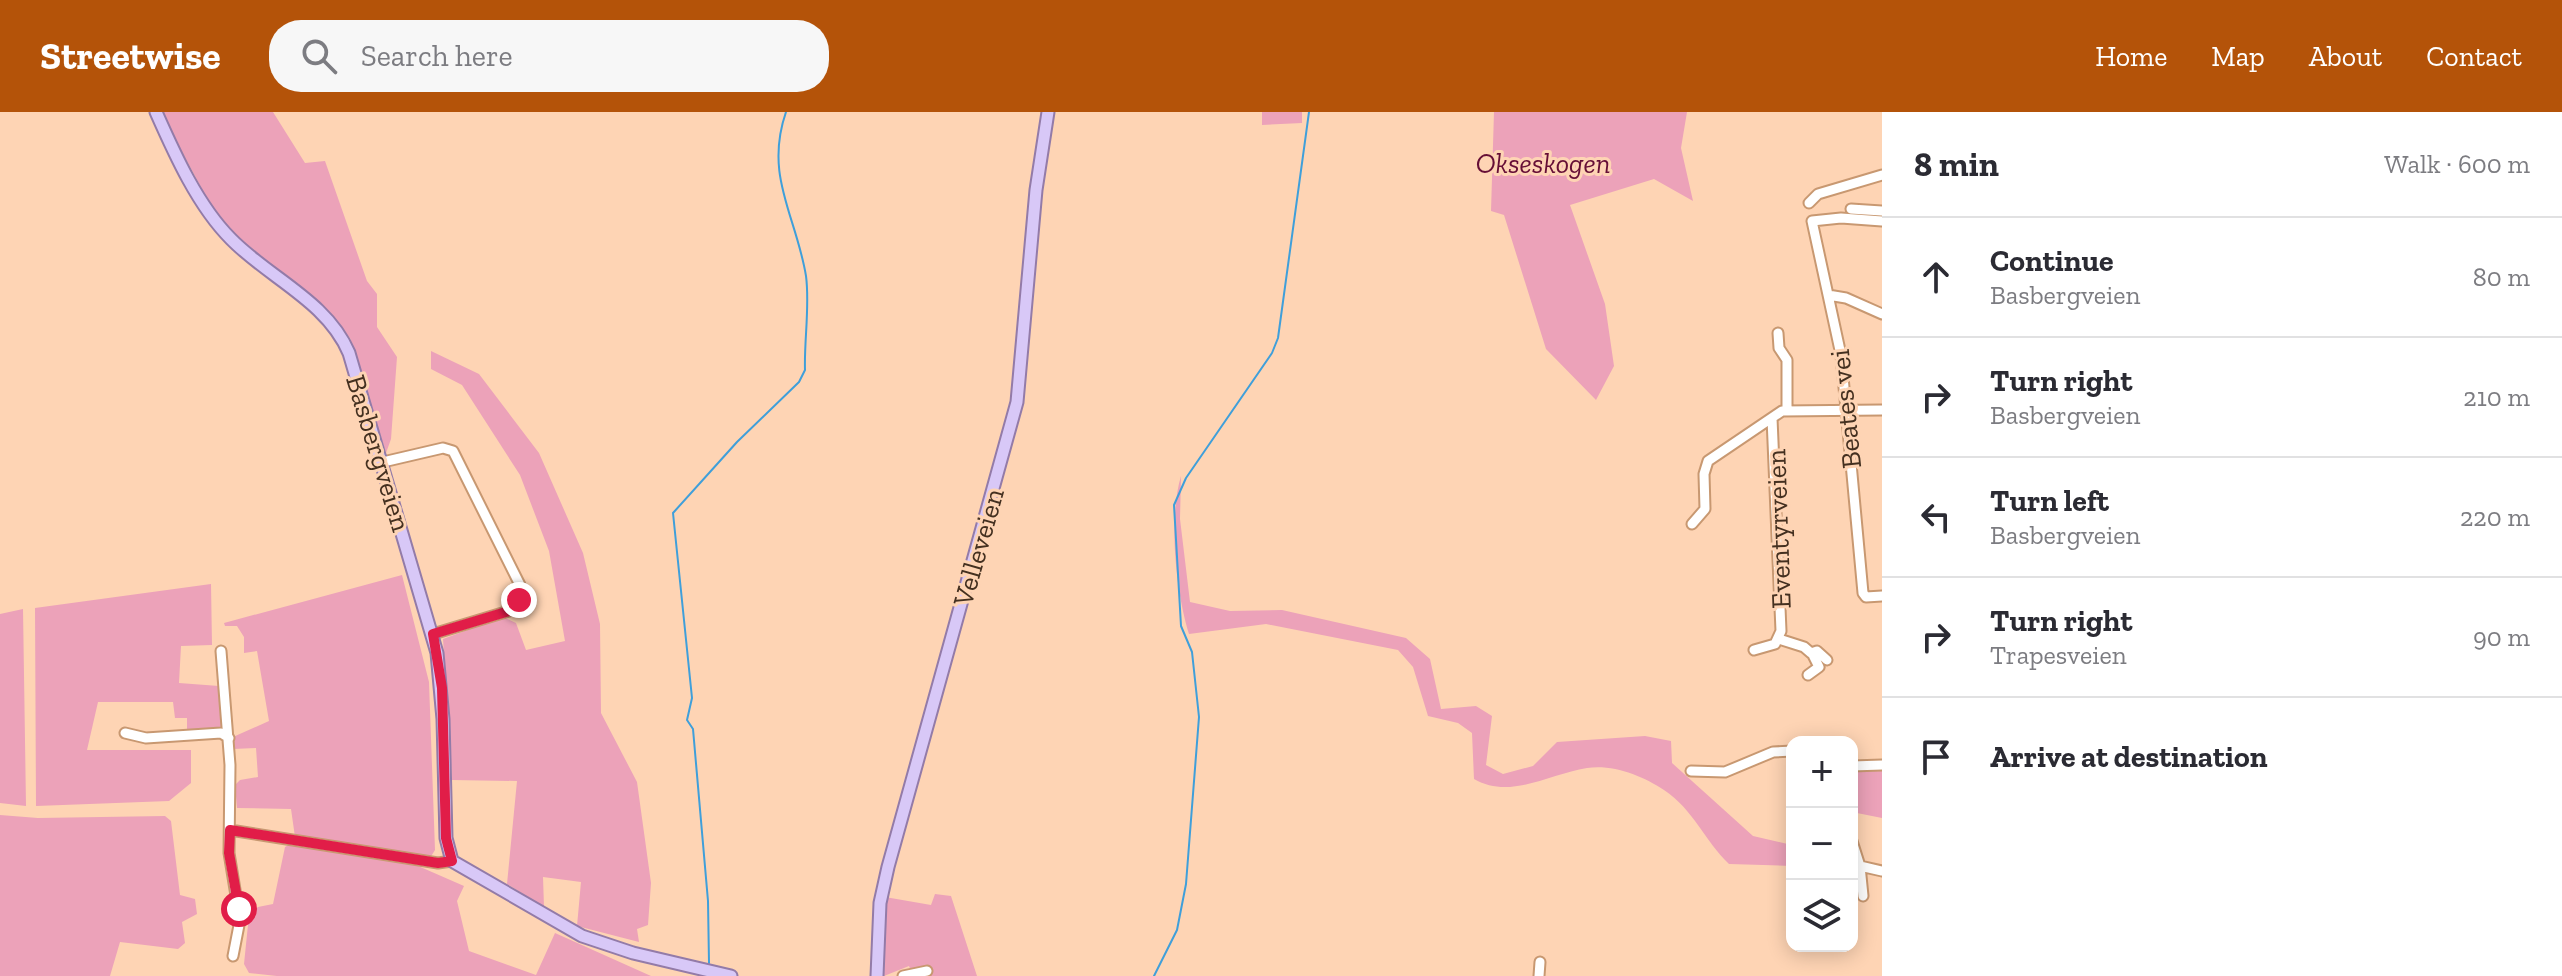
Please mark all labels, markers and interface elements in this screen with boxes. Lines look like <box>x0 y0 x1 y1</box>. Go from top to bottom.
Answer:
search box <box>269 20 829 92</box>
text: Streetwise <box>40 33 221 79</box>
icon: search <box>297 34 341 78</box>
text: Search here <box>361 38 513 74</box>
text: Home <box>2095 40 2167 73</box>
text: Map <box>2211 40 2265 73</box>
text: About <box>2309 40 2382 73</box>
text: Contact <box>2426 40 2522 73</box>
text: 8 min <box>1914 144 1999 185</box>
park label: Okseskogen <box>1476 147 1610 180</box>
text: Walk · 600 m <box>2384 148 2530 180</box>
text: Continue <box>1990 243 2114 279</box>
icon: ahead <box>1914 255 1958 299</box>
text: 80 m <box>2473 261 2530 293</box>
text: Basbergveien <box>1990 279 2140 311</box>
street label: Beates vei <box>1823 347 1868 470</box>
text: Turn right <box>1990 363 2132 399</box>
street label: Basbergveien <box>339 371 418 535</box>
icon: right <box>1914 375 1958 419</box>
text: 210 m <box>2463 381 2530 413</box>
text: Basbergveien <box>1990 399 2140 431</box>
street label: Eventyrveien <box>1759 449 1798 609</box>
text: Turn left <box>1990 483 2109 519</box>
street label: Velleveien <box>946 484 1011 611</box>
icon: left <box>1914 495 1958 539</box>
text: 220 m <box>2460 501 2530 533</box>
text: Basbergveien <box>1990 519 2140 551</box>
route end <box>501 582 537 618</box>
text: Turn right <box>1990 603 2132 639</box>
icon: right <box>1914 615 1958 659</box>
text: 90 m <box>2473 621 2530 653</box>
text: Trapesveien <box>1990 639 2127 671</box>
icon: arrive <box>1914 735 1958 779</box>
map controls <box>1786 736 1858 952</box>
button: + <box>1786 736 1858 808</box>
text: Arrive at destination <box>1990 739 2267 775</box>
button: − <box>1786 808 1858 880</box>
button: layers <box>1786 880 1858 952</box>
route start <box>221 891 257 927</box>

